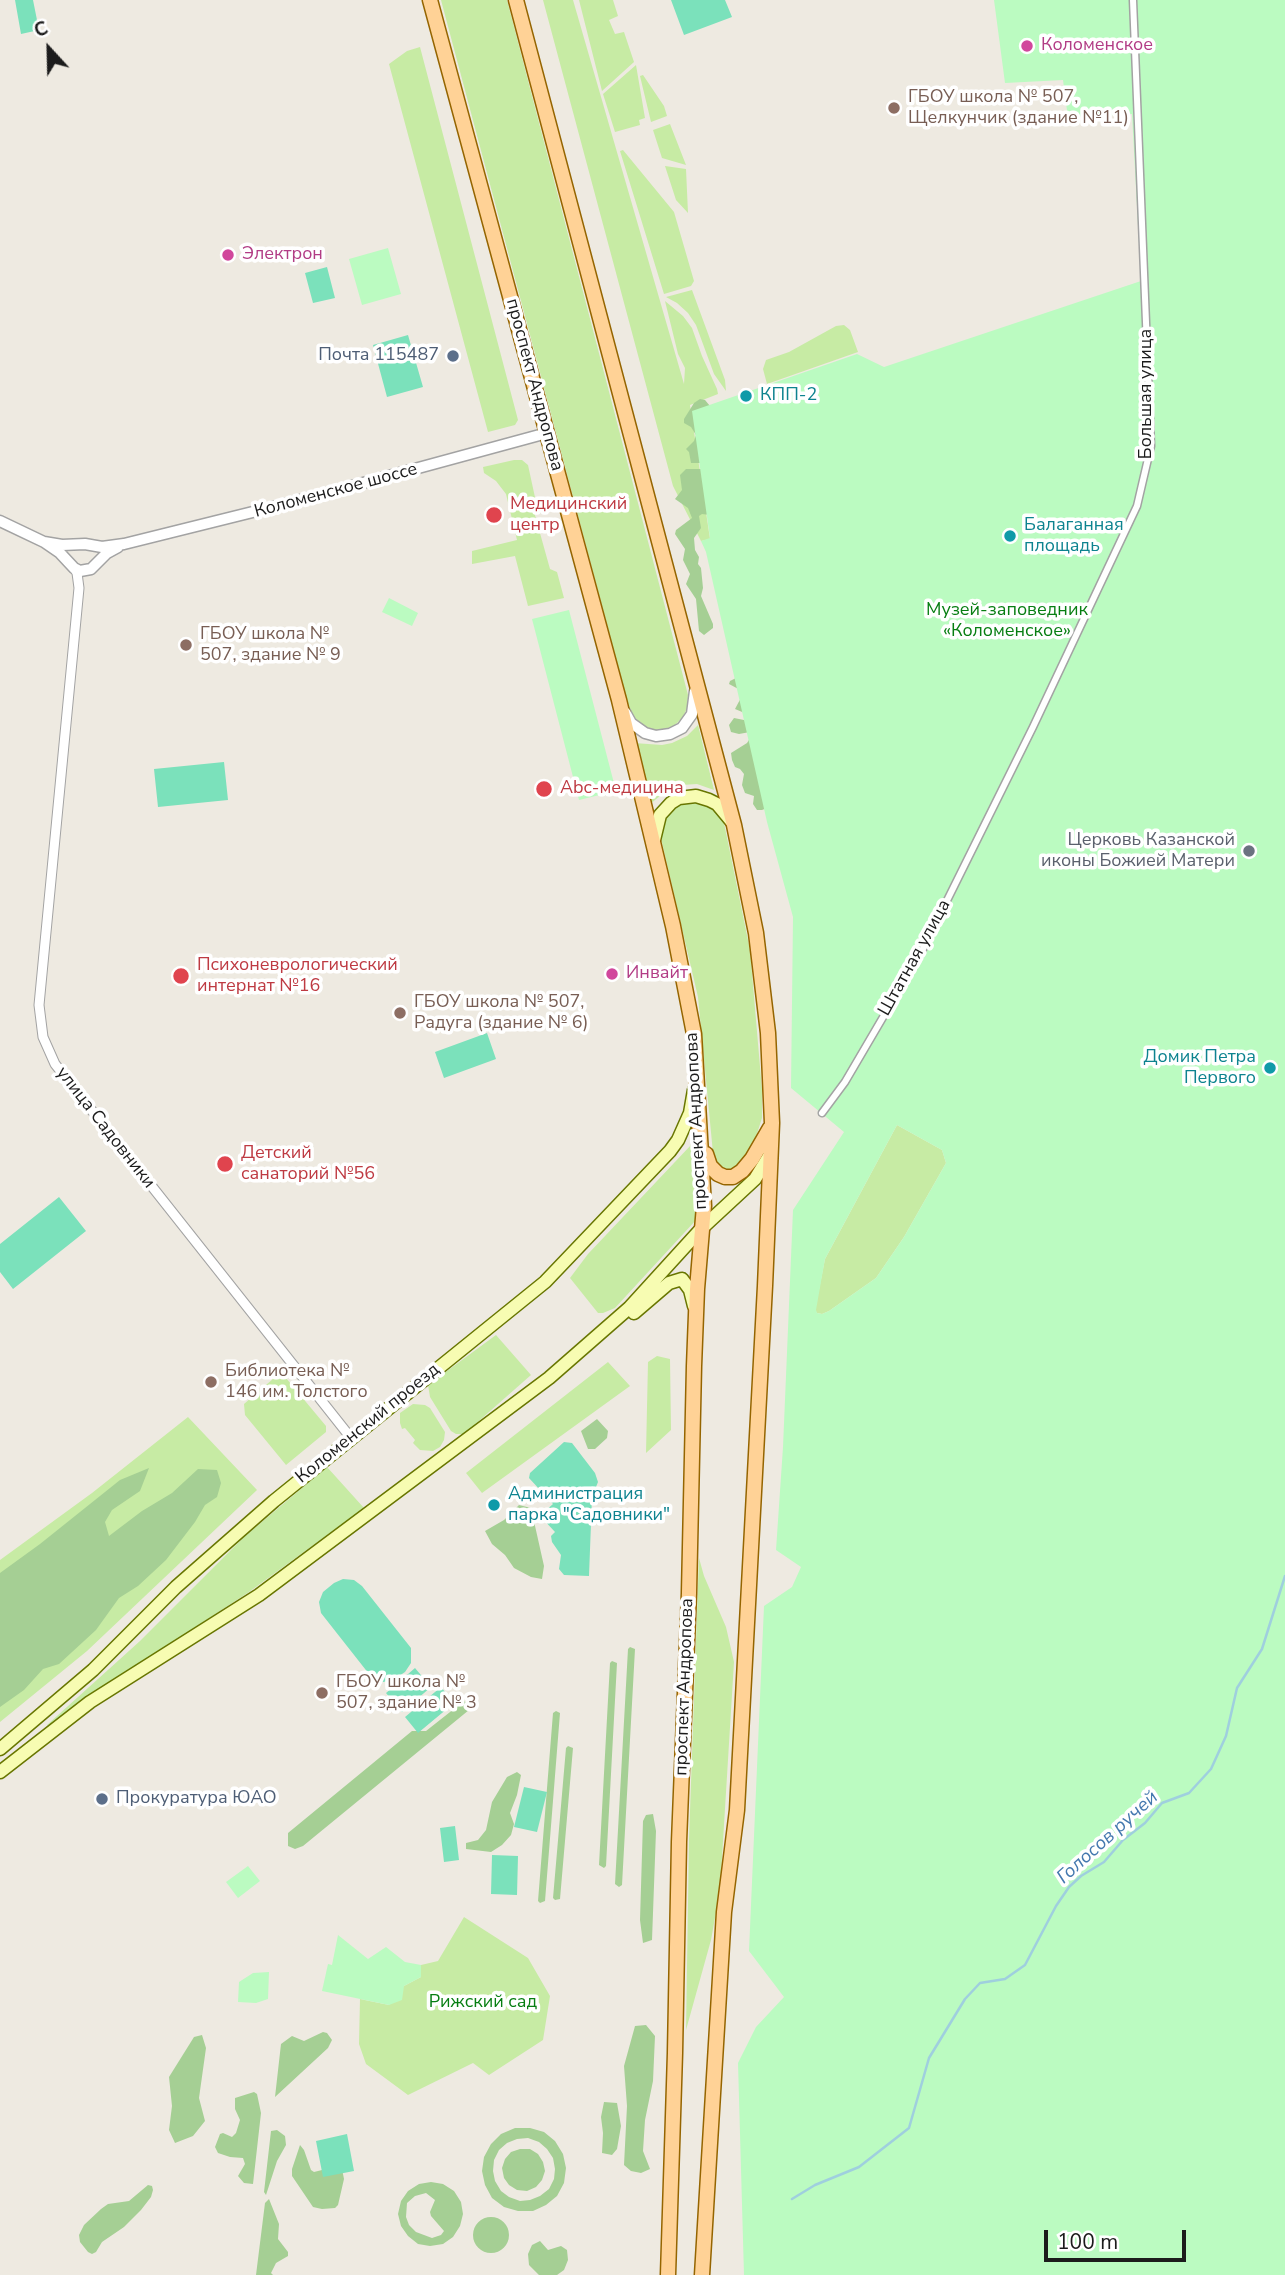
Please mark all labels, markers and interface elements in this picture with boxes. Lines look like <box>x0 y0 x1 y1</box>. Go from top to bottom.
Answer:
north arrow <box>14 14 84 84</box>
text: С <box>30 15 52 44</box>
place label: Коломенское <box>1041 35 1153 57</box>
marker: Коломенское <box>1019 38 1035 54</box>
place label: ГБОУ школа № 507, Щелкунчик (здание №11) <box>908 87 1129 130</box>
marker: ГБОУ школа № 507, Щелкунчик (здание №11) <box>886 100 902 116</box>
place label: Электрон <box>242 244 323 266</box>
marker: Электрон <box>220 247 236 263</box>
street label: проспект Андропова <box>501 296 567 474</box>
street label: Большая улица <box>1136 329 1158 459</box>
place label: Почта 115487 <box>318 345 439 367</box>
marker: Почта 115487 <box>445 348 461 364</box>
place label: КПП-2 <box>760 385 817 407</box>
marker: КПП-2 <box>738 388 754 404</box>
street label: Коломенское шоссе <box>252 459 420 523</box>
place label: Медицинский центр <box>510 494 627 536</box>
marker: Медицинский центр <box>484 505 504 525</box>
place label: Балаганная площадь <box>1024 515 1124 558</box>
marker: Балаганная площадь <box>1002 528 1018 544</box>
park label: Музей-заповедник «Коломенское» <box>926 600 1088 642</box>
place label: ГБОУ школа № 507, здание № 9 <box>200 624 341 666</box>
marker: ГБОУ школа № 507, здание № 9 <box>178 637 194 653</box>
place label: Abc-медицина <box>560 778 684 800</box>
marker: Abc-медицина <box>534 779 554 799</box>
place label: Церковь Казанской иконы Божией Матери <box>1041 830 1235 872</box>
marker: Церковь Казанской иконы Божией Матери <box>1241 843 1257 859</box>
street label: Штатная улица <box>874 896 956 1020</box>
place label: Психоневрологический интернат №16 <box>197 955 398 998</box>
place label: Инвайт <box>626 963 688 985</box>
marker: Психоневрологический интернат №16 <box>171 966 191 986</box>
marker: Инвайт <box>604 966 620 982</box>
place label: ГБОУ школа № 507, Радуга (здание № 6) <box>414 992 588 1034</box>
marker: ГБОУ школа № 507, Радуга (здание № 6) <box>392 1005 408 1021</box>
street label: проспект Андропова <box>682 1032 712 1210</box>
place label: Домик Петра Первого <box>1144 1047 1256 1090</box>
marker: Домик Петра Первого <box>1262 1060 1278 1076</box>
street label: улица Садовники <box>51 1063 159 1193</box>
place label: Детский санаторий №56 <box>241 1143 375 1186</box>
marker: Детский санаторий №56 <box>215 1154 235 1174</box>
street label: Коломенский проезд <box>292 1359 444 1489</box>
place label: Библиотека № 146 им. Толстого <box>225 1361 368 1404</box>
marker: Библиотека № 146 им. Толстого <box>203 1374 219 1390</box>
place label: Администрация парка "Садовники" <box>508 1484 670 1526</box>
marker: Администрация парка "Садовники" <box>486 1497 502 1513</box>
street label: проспект Андропова <box>671 1598 699 1776</box>
place label: ГБОУ школа № 507, здание № 3 <box>336 1672 477 1714</box>
marker: ГБОУ школа № 507, здание № 3 <box>314 1685 330 1701</box>
water label: Голосов ручей <box>1053 1787 1163 1889</box>
place label: Прокуратура ЮАО <box>116 1788 277 1810</box>
marker: Прокуратура ЮАО <box>94 1791 110 1807</box>
park label: Рижский сад <box>429 1992 537 2014</box>
scale bar <box>1047 2216 1189 2260</box>
text: 100 m <box>1057 2228 1118 2256</box>

